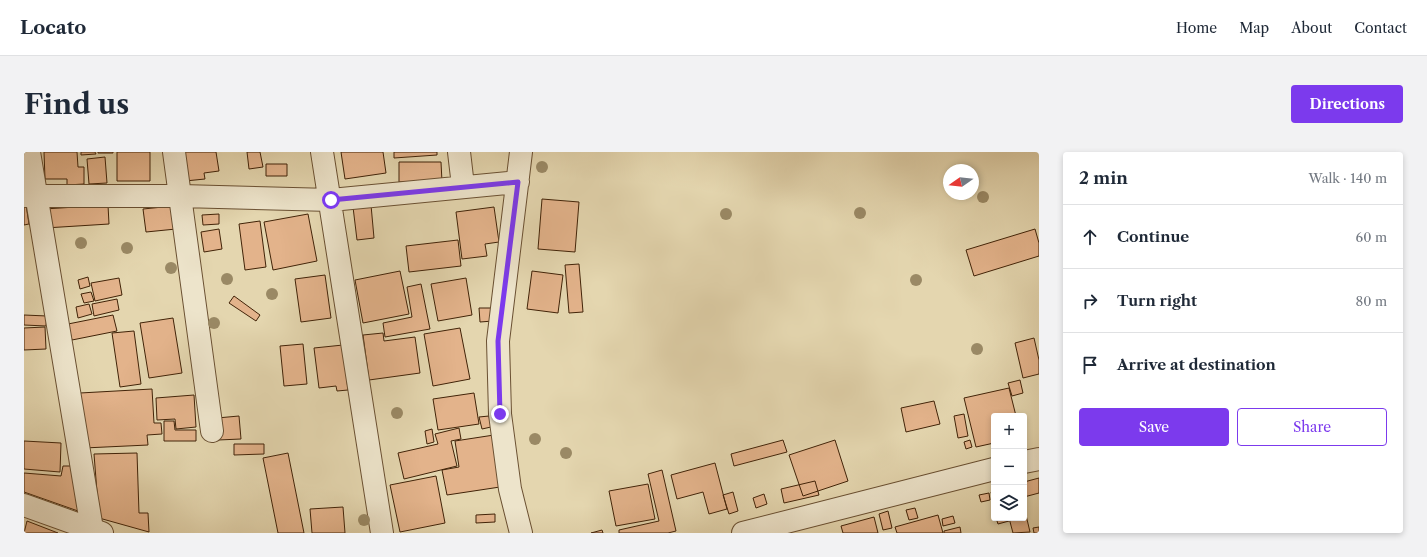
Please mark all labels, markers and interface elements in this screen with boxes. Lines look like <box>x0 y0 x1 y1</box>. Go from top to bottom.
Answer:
text: Locato <box>20 16 86 39</box>
text: Home <box>1176 19 1217 37</box>
text: Map <box>1239 19 1269 37</box>
text: About <box>1291 19 1332 37</box>
text: Contact <box>1354 19 1407 37</box>
button: Directions <box>1291 85 1403 123</box>
text: Find us <box>24 87 129 121</box>
north arrow <box>943 164 979 200</box>
text: 2 min <box>1079 168 1128 188</box>
text: Walk · 140 m <box>1309 170 1387 186</box>
route start <box>322 191 340 209</box>
icon: ahead <box>1079 226 1101 248</box>
text: Continue <box>1117 227 1189 246</box>
text: 60 m <box>1356 229 1387 245</box>
icon: right <box>1079 290 1101 312</box>
text: Turn right <box>1117 291 1197 310</box>
text: 80 m <box>1355 293 1387 309</box>
icon: arrive <box>1079 354 1101 376</box>
text: Arrive at destination <box>1117 355 1276 374</box>
route end <box>491 405 509 423</box>
button: Save <box>1079 408 1229 446</box>
button: Share <box>1237 408 1387 446</box>
map controls <box>991 413 1027 521</box>
button: + <box>991 413 1027 449</box>
button: − <box>991 449 1027 485</box>
button: layers <box>991 485 1027 521</box>

